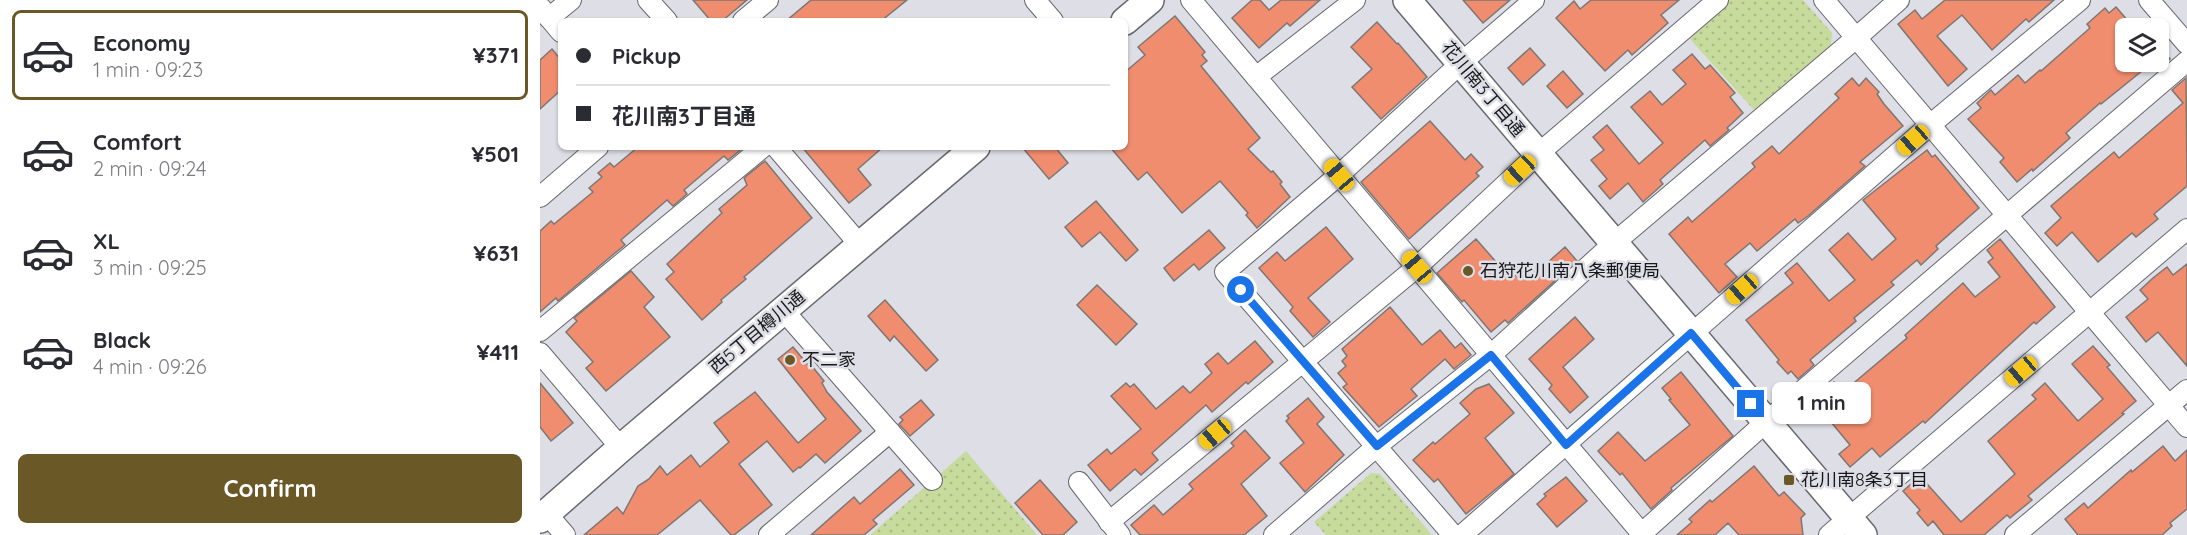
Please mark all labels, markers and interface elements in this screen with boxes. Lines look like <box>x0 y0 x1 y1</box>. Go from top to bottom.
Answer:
map controls <box>2115 18 2169 72</box>
button: layers <box>2115 18 2169 72</box>
icon: car <box>21 28 75 82</box>
text: Economy <box>93 29 191 57</box>
street label: 花川南3丁目通 <box>1437 36 1530 141</box>
text: ¥371 <box>473 41 519 69</box>
text: Pickup <box>612 42 681 70</box>
text: 1 min · 09:23 <box>93 57 203 82</box>
text: 花川南3丁目通 <box>612 102 756 130</box>
car <box>1894 121 1932 159</box>
icon: car <box>21 127 75 181</box>
text: Comfort <box>93 128 182 156</box>
text: ¥501 <box>471 140 519 168</box>
car <box>1501 151 1539 189</box>
car <box>1321 155 1357 195</box>
text: 2 min · 09:24 <box>93 156 207 181</box>
icon: car <box>21 226 75 280</box>
text: XL <box>93 227 120 255</box>
text: ¥631 <box>473 239 519 267</box>
car <box>1399 247 1435 287</box>
text: 3 min · 09:25 <box>93 255 207 280</box>
place label: 石狩花川南八条郵便局 <box>1480 259 1660 282</box>
marker: 石狩花川南八条郵便局 <box>1461 264 1475 278</box>
car <box>1723 270 1761 308</box>
route start <box>1227 276 1254 303</box>
street label: 西5丁目樽川通 <box>704 285 809 378</box>
icon: car <box>21 325 75 379</box>
text: Black <box>93 326 151 354</box>
text: ¥411 <box>476 338 519 366</box>
place label: 不二家 <box>802 348 856 371</box>
marker: 不二家 <box>783 353 797 367</box>
car <box>2001 353 2041 389</box>
text: 4 min · 09:26 <box>93 354 207 379</box>
callout: 1 min <box>1772 383 1871 425</box>
route end <box>1737 390 1764 417</box>
text: 1 min <box>1797 390 1846 415</box>
car <box>1195 416 1235 452</box>
button: Confirm <box>18 454 522 523</box>
place label: 花川南8条3丁目 <box>1801 468 1928 491</box>
marker: 花川南8条3丁目 <box>1782 473 1796 487</box>

